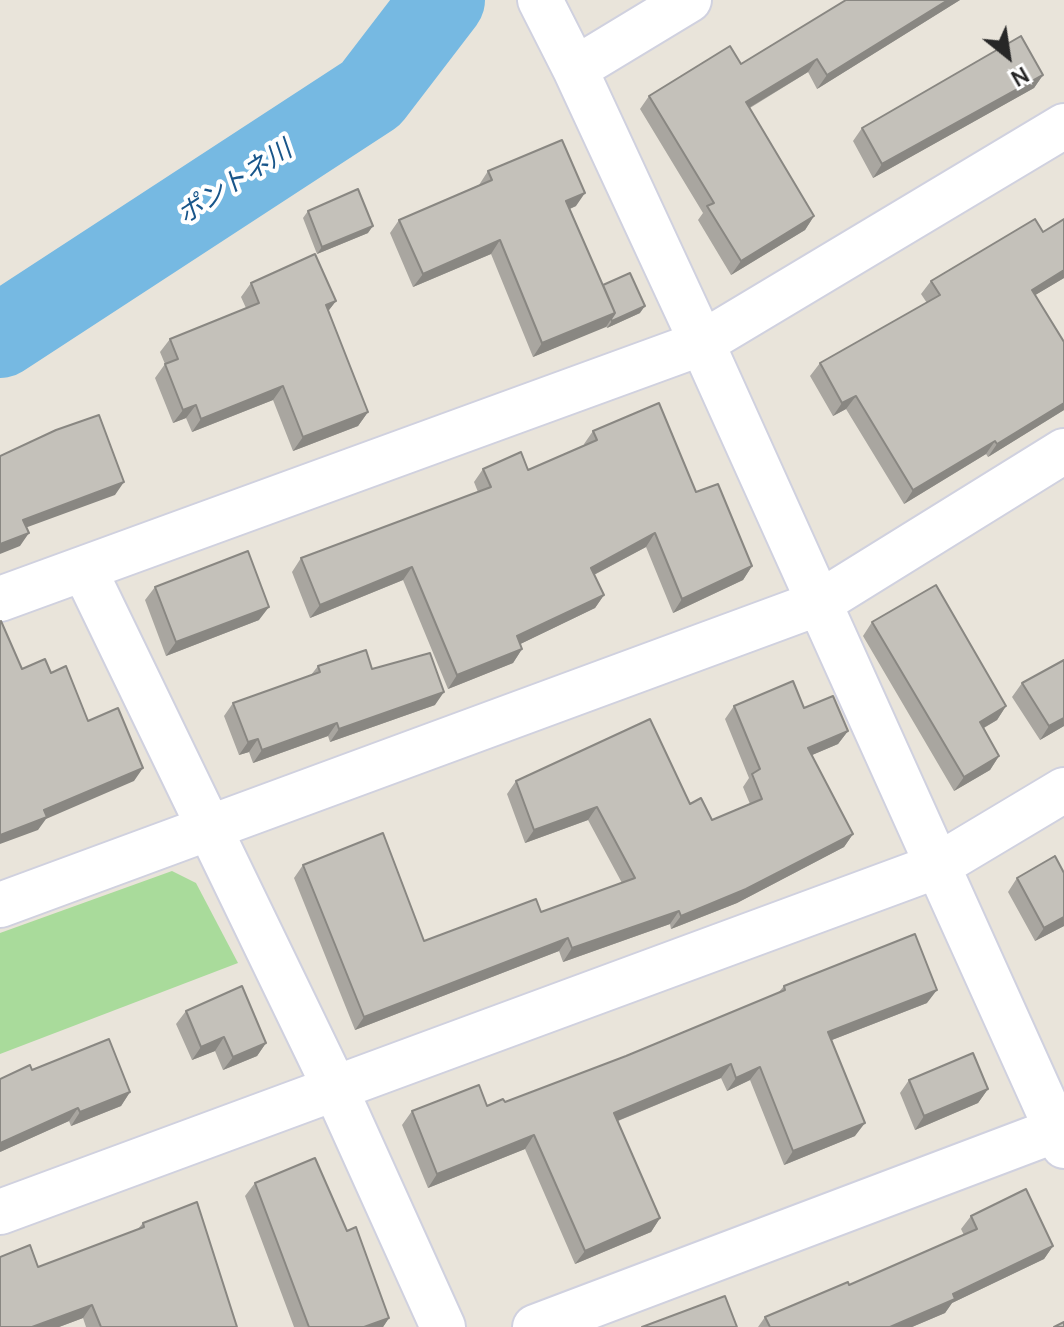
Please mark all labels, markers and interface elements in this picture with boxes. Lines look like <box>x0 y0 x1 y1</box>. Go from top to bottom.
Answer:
north arrow <box>968 16 1048 96</box>
text: N <box>1006 60 1034 94</box>
water label: ポントネ川 <box>172 135 298 231</box>

